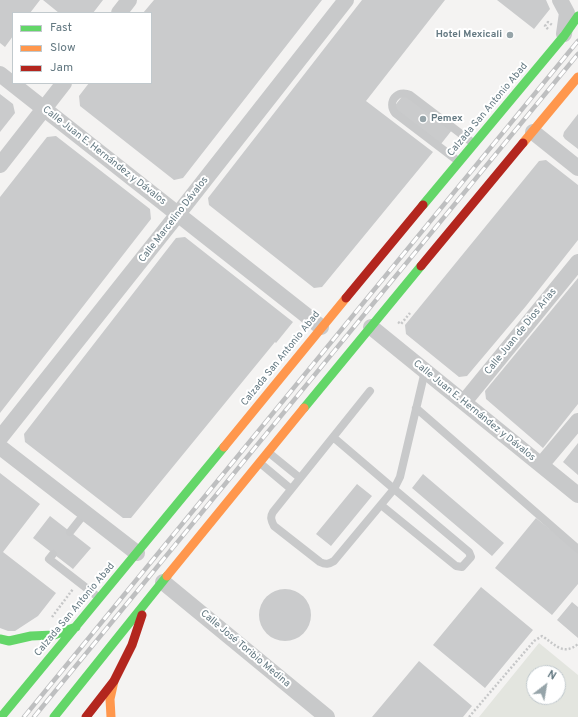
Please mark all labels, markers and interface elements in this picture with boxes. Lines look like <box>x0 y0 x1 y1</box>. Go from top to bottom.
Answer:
legend <box>12 12 152 84</box>
text: Fast <box>50 20 72 36</box>
place label: Hotel Mexicali <box>436 29 502 41</box>
marker: Hotel Mexicali <box>505 30 515 40</box>
text: Slow <box>50 40 76 56</box>
text: Jam <box>50 60 73 76</box>
street label: Calzada San Antonio Abad <box>445 61 531 159</box>
street label: Calle Juan E. Hernández y Dávalos <box>40 104 168 208</box>
place label: Pemex <box>431 113 463 125</box>
marker: Pemex <box>418 114 428 124</box>
street label: Calle Marcelino Dávalos <box>137 175 211 265</box>
street label: Calle Juan de Dios Arias <box>482 286 560 378</box>
street label: Calzada San Antonio Abad <box>239 309 323 409</box>
street label: Calle Juan E. Hernández y Dávalos <box>411 358 537 464</box>
street label: Calzada San Antonio Abad <box>32 561 118 659</box>
street label: Calle José Toribio Medina <box>198 608 292 690</box>
north arrow <box>526 665 566 705</box>
text: N <box>545 668 559 684</box>

